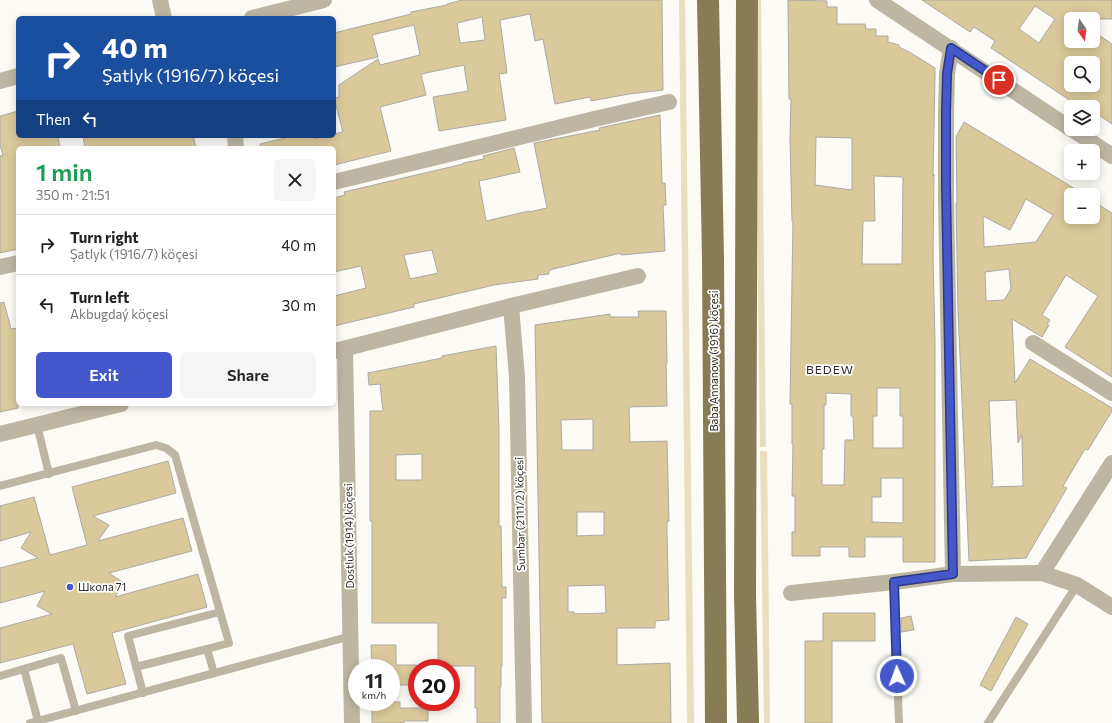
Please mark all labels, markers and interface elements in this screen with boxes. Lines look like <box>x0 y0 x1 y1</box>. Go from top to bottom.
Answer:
north arrow <box>1064 12 1100 48</box>
map controls <box>1064 12 1100 224</box>
text: 40 m <box>102 30 168 64</box>
icon: right <box>36 32 88 84</box>
button: search <box>1064 56 1100 92</box>
pin <box>982 63 1016 97</box>
text: Şatlyk (1916/7) köçesi <box>102 64 279 86</box>
icon: arrive <box>988 69 1010 91</box>
button: layers <box>1064 100 1100 136</box>
icon: left <box>79 108 101 130</box>
text: Then <box>36 110 71 128</box>
button: + <box>1064 144 1100 180</box>
text: 1 min <box>36 157 93 186</box>
button: close <box>274 159 316 201</box>
text: 350 m · 21:51 <box>36 187 110 203</box>
button: − <box>1064 188 1100 224</box>
text: Turn right <box>70 228 139 246</box>
icon: right <box>36 234 58 256</box>
text: 40 m <box>281 236 316 254</box>
text: Şatlyk (1916/7) köçesi <box>70 246 198 262</box>
text: Turn left <box>70 288 129 306</box>
street label: Baba Annanow (1916) köçesi <box>707 290 720 431</box>
icon: left <box>36 294 58 316</box>
text: 30 m <box>282 296 316 314</box>
text: Akbugdaý köçesi <box>70 306 168 322</box>
button: Exit <box>36 352 172 398</box>
button: Share <box>180 352 316 398</box>
district label: BEDEW <box>806 362 854 376</box>
street label: Sumbar (2111/2) köçesi <box>512 457 527 571</box>
street label: Dostluk (1914) köçesi <box>341 483 356 589</box>
place label: Школа 71 <box>78 580 126 593</box>
marker: Школа 71 <box>65 582 75 592</box>
position arrow <box>876 655 918 697</box>
speed limit sign: 20 <box>408 659 460 711</box>
text: 11 <box>365 668 383 692</box>
text: km/h <box>362 689 386 701</box>

